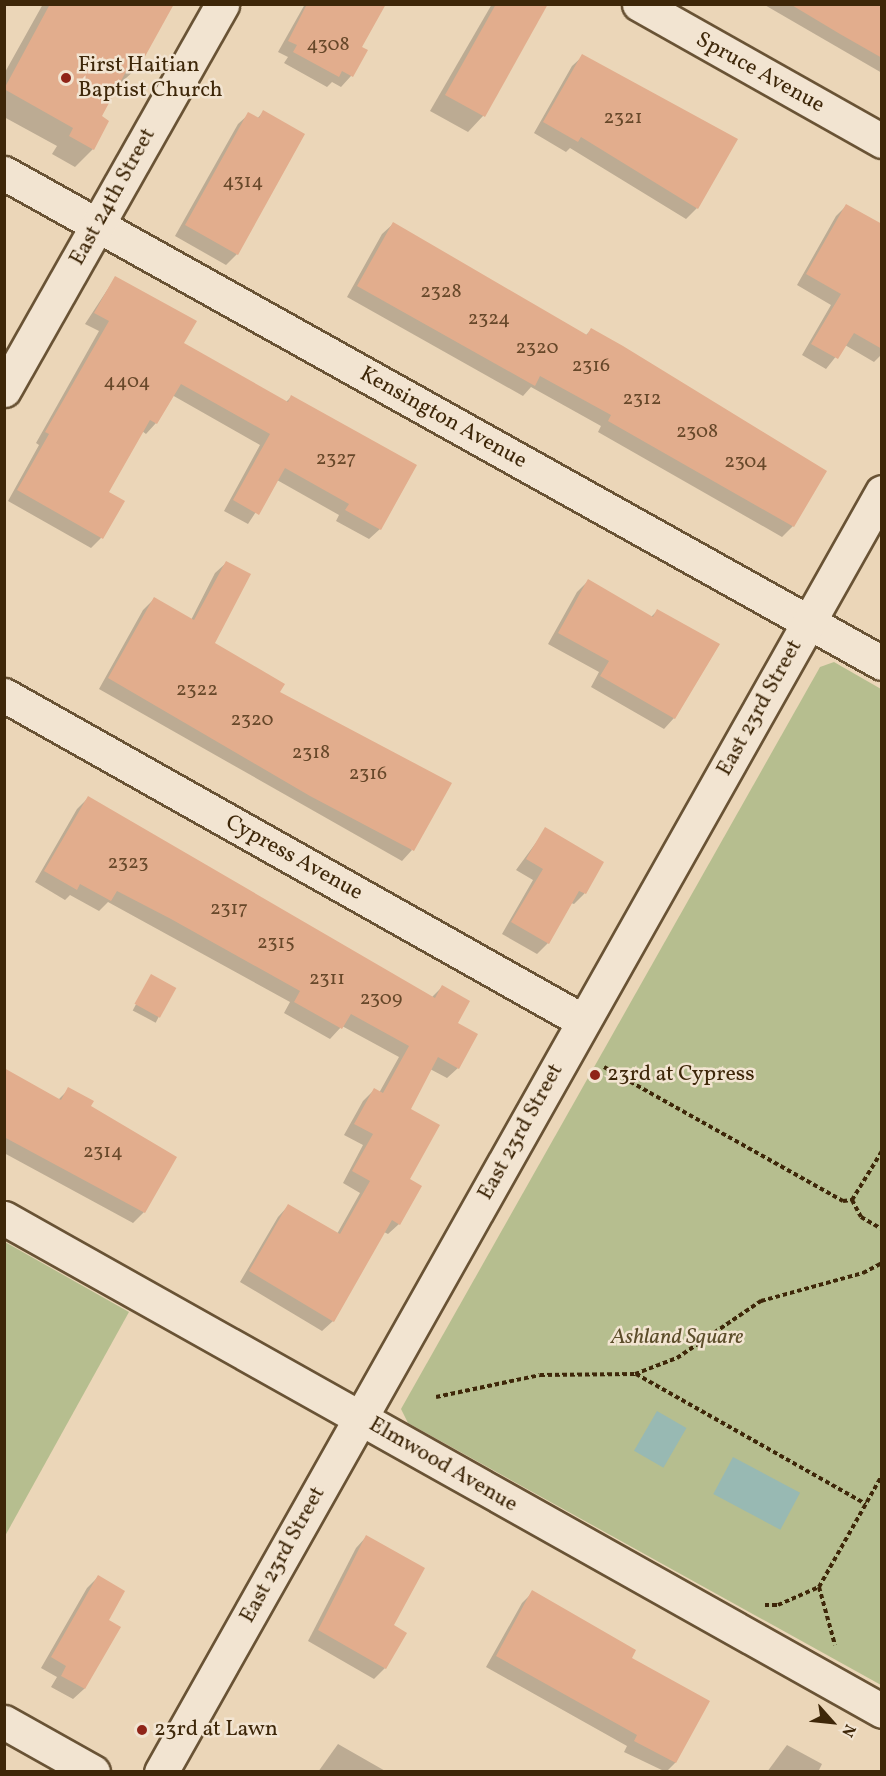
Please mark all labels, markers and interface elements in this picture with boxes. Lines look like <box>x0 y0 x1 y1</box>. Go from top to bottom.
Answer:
street label: Spruce Avenue <box>691 27 829 119</box>
house number: 4308 <box>306 33 350 57</box>
place label: First Haitian Baptist Church <box>78 52 223 104</box>
marker: First Haitian Baptist Church <box>59 71 73 85</box>
house number: 2321 <box>604 106 642 130</box>
street label: East 24th Street <box>64 124 162 270</box>
house number: 4314 <box>222 170 264 194</box>
house number: 2328 <box>420 280 462 304</box>
house number: 2324 <box>468 307 510 331</box>
house number: 2320 <box>516 336 558 360</box>
house number: 2316 <box>572 354 610 378</box>
street label: Kensington Avenue <box>355 361 531 475</box>
house number: 4404 <box>104 370 150 394</box>
house number: 2312 <box>623 387 661 411</box>
house number: 2308 <box>676 420 718 444</box>
house number: 2327 <box>316 447 356 471</box>
house number: 2304 <box>724 450 768 474</box>
street label: East 23rd Street <box>712 635 808 781</box>
house number: 2322 <box>176 678 218 702</box>
house number: 2320 <box>231 708 273 732</box>
house number: 2318 <box>292 741 330 765</box>
house number: 2316 <box>349 762 387 786</box>
street label: Cypress Avenue <box>221 809 367 907</box>
house number: 2323 <box>108 851 148 875</box>
house number: 2317 <box>210 897 248 921</box>
house number: 2315 <box>257 931 295 955</box>
house number: 2311 <box>309 967 345 991</box>
house number: 2309 <box>360 987 402 1011</box>
street label: East 23rd Street <box>473 1059 569 1205</box>
place label: 23rd at Cypress <box>607 1062 755 1088</box>
marker: 23rd at Cypress <box>588 1068 602 1082</box>
house number: 2314 <box>83 1140 123 1164</box>
park label: Ashland Square <box>611 1325 743 1351</box>
street label: Elmwood Avenue <box>364 1412 522 1518</box>
street label: East 23rd Street <box>235 1482 331 1628</box>
north arrow <box>802 1692 862 1752</box>
place label: 23rd at Lawn <box>154 1717 278 1743</box>
text: N <box>836 1720 860 1740</box>
marker: 23rd at Lawn <box>135 1723 149 1737</box>

